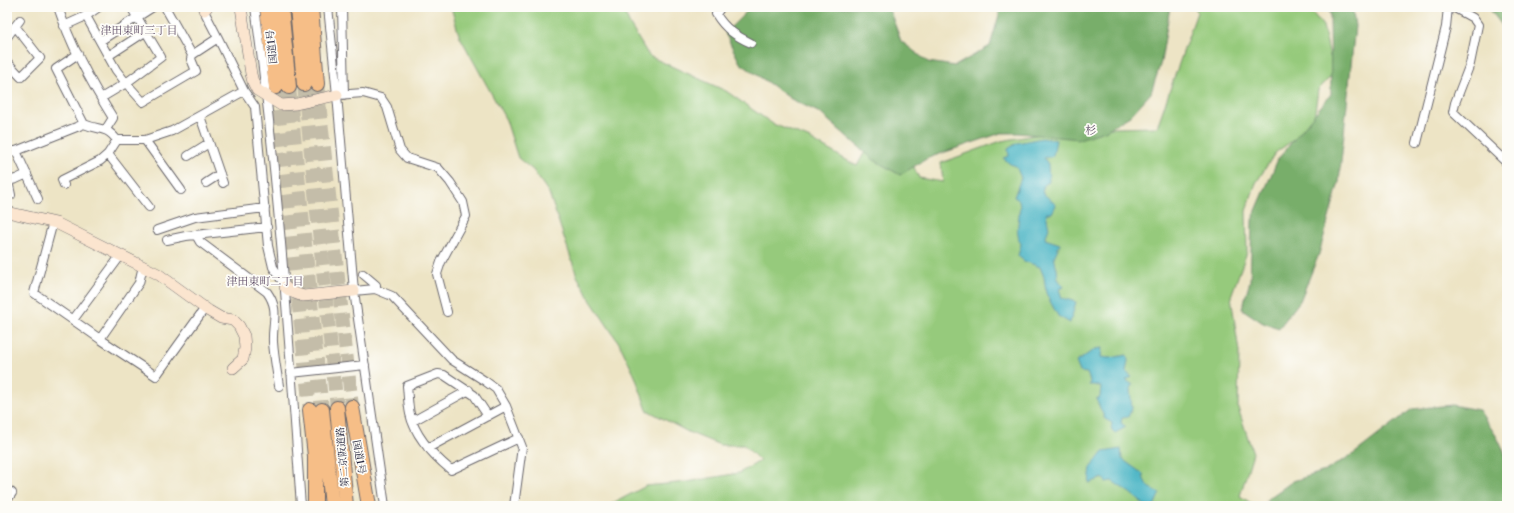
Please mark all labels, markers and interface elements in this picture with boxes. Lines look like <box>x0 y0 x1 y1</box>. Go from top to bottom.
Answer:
district label: 津田東町三丁目 <box>101 23 178 37</box>
street label: 国道1号 <box>263 29 280 65</box>
district label: 杉 <box>1086 123 1097 137</box>
district label: 津田東町二丁目 <box>227 274 304 288</box>
street label: 第二京阪道路 <box>333 427 352 487</box>
street label: 国道1号 <box>350 439 369 475</box>

